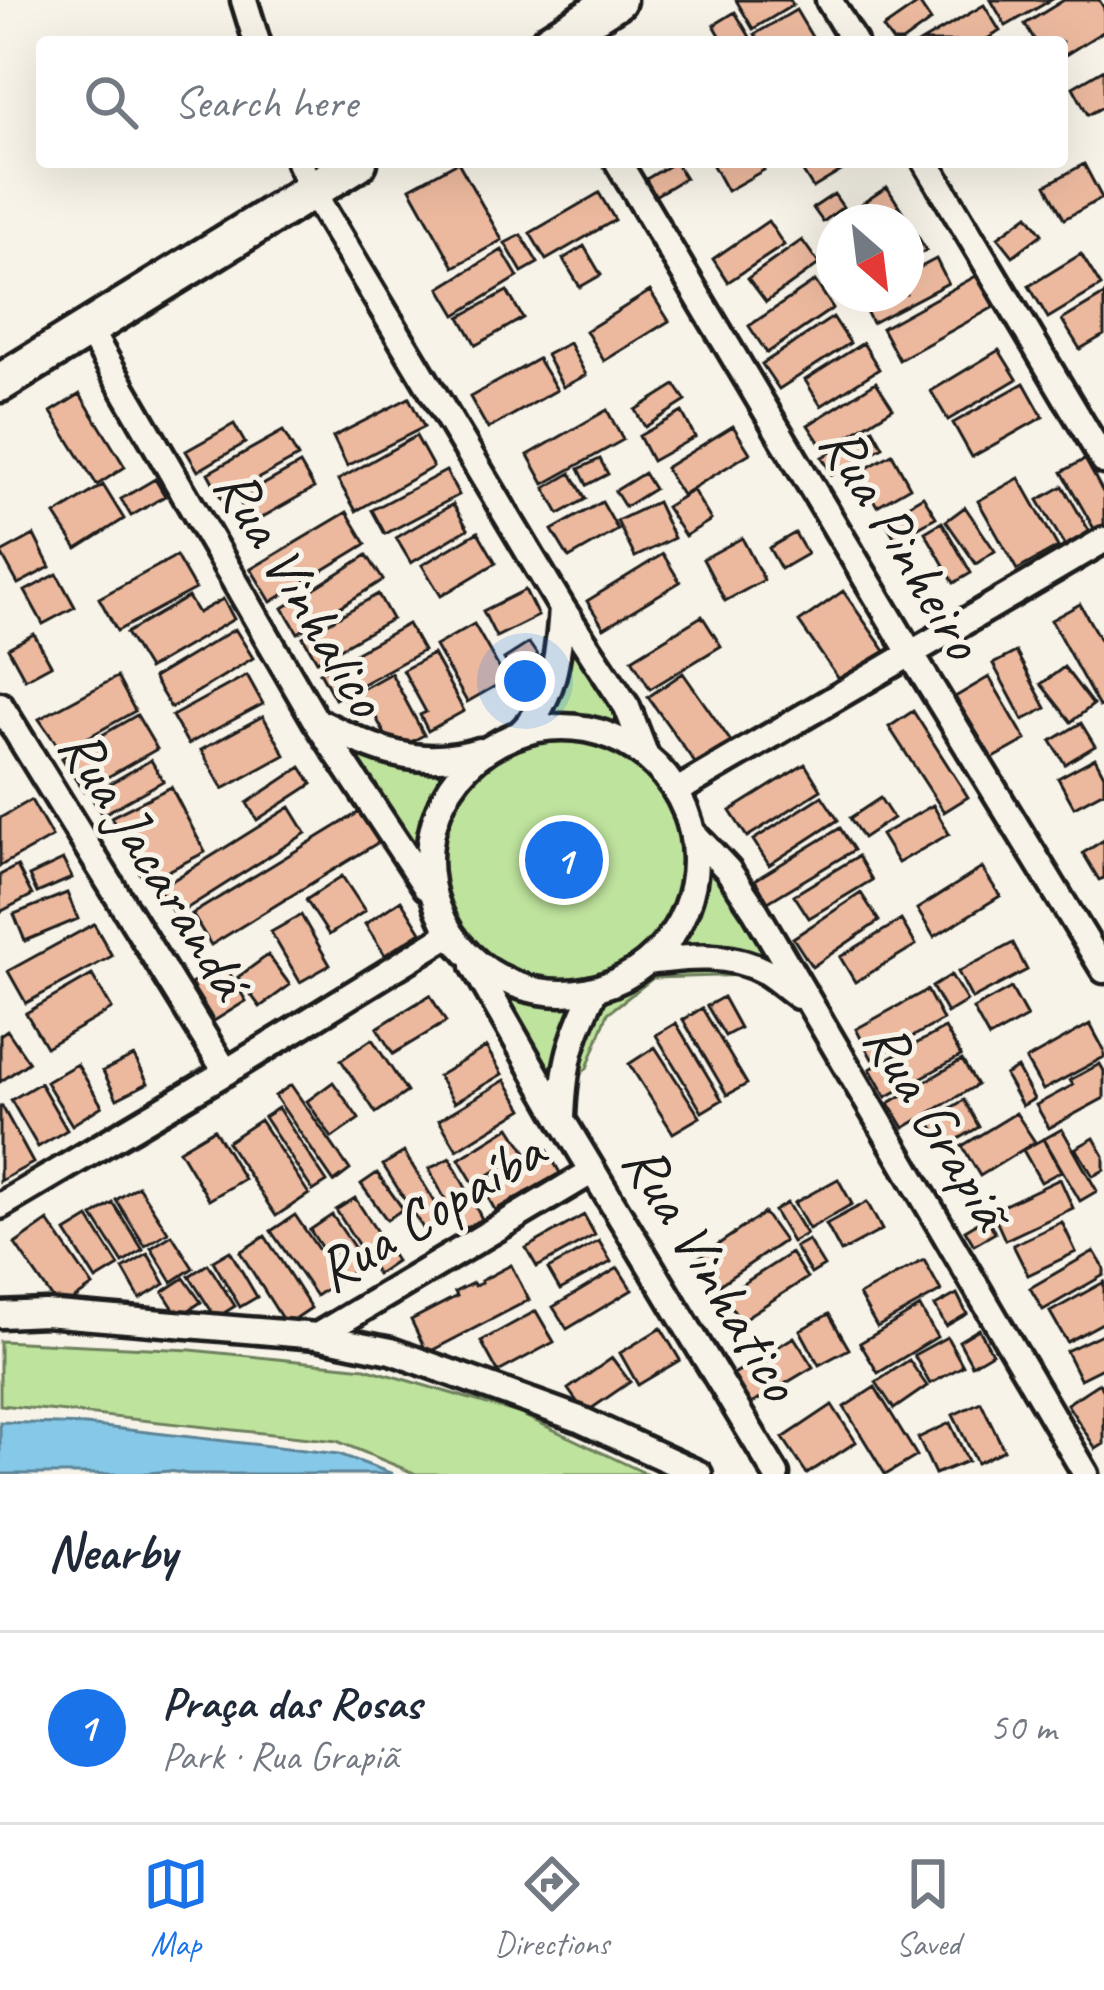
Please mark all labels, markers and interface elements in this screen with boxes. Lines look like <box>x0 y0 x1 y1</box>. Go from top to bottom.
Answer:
search box <box>36 36 1068 168</box>
icon: search <box>78 69 144 135</box>
text: Search here <box>174 74 357 131</box>
north arrow <box>816 204 924 312</box>
street label: Rua Pinheiro <box>803 411 1003 674</box>
street label: Rua Vinhalico <box>197 454 406 732</box>
your location <box>495 651 555 711</box>
street label: Rua Jacarandá <box>42 713 271 1017</box>
pin: 1 <box>525 815 603 905</box>
street label: Rua Grapiã <box>847 1007 1032 1246</box>
street label: Rua Copaíba <box>301 1111 561 1309</box>
street label: Rua Vinhatico <box>606 1129 820 1416</box>
text: Nearby <box>48 1520 176 1584</box>
text: Praça das Rosas <box>162 1675 421 1732</box>
text: 1 <box>78 1703 96 1752</box>
text: 50 m <box>990 1703 1056 1752</box>
text: Park · Rua Grapiã <box>162 1732 398 1781</box>
tab: Map <box>143 1851 209 1965</box>
tab: Directions <box>495 1851 609 1965</box>
tab: Saved <box>895 1851 961 1965</box>

